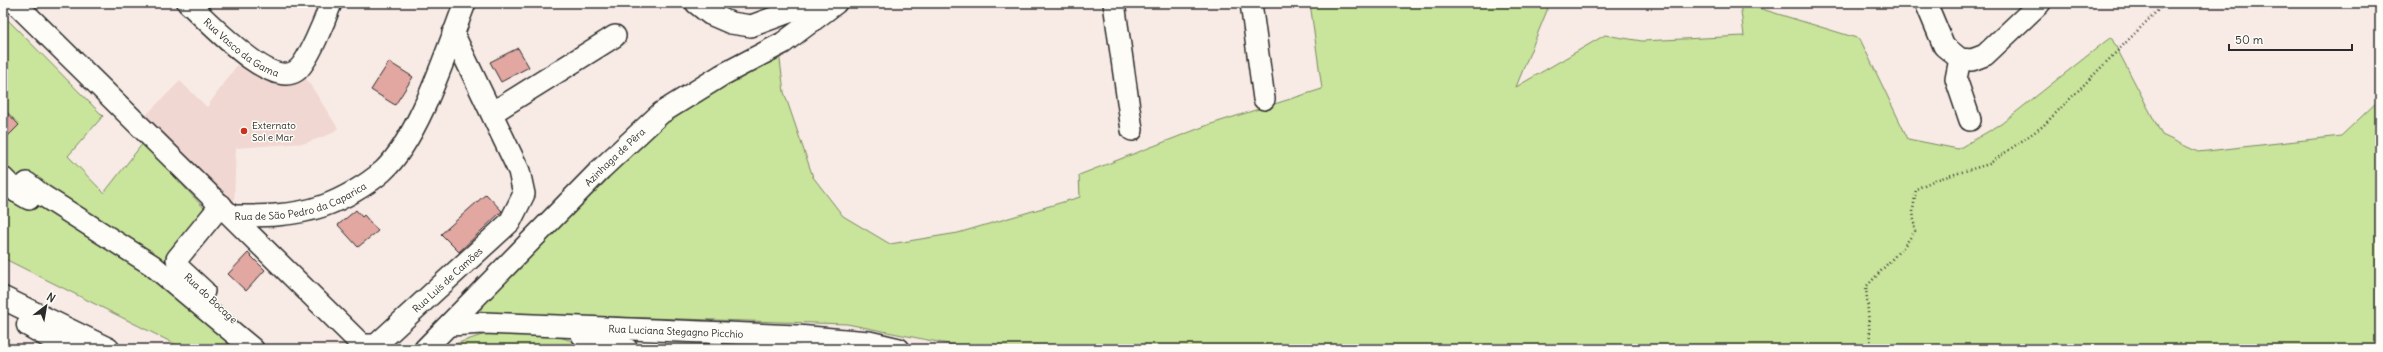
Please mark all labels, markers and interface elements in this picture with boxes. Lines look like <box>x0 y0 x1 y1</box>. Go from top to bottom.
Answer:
street label: Rua Vasco da Gama <box>201 16 281 80</box>
scale bar <box>2229 26 2352 52</box>
text: 50 m <box>2235 32 2264 47</box>
place label: Externato Sol e Mar <box>252 119 296 144</box>
street label: Azinhaga de Pêra <box>582 125 648 189</box>
marker: Externato Sol e Mar <box>239 126 249 136</box>
street label: Rua de São Pedro da Caparica <box>235 179 369 223</box>
street label: Rua Luís de Camões <box>410 244 486 315</box>
street label: Rua do Bocage <box>181 270 240 326</box>
north arrow <box>26 286 66 326</box>
text: N <box>44 289 58 305</box>
street label: Rua Luciana Stegagno Picchio <box>608 322 744 341</box>

